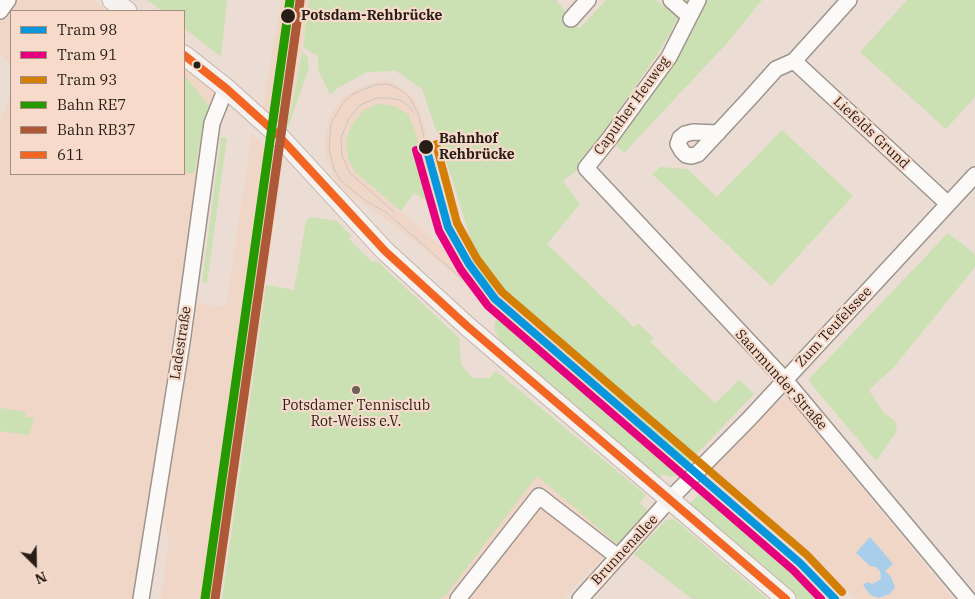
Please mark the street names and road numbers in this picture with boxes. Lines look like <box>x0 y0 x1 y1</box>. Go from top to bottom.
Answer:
street label: Caputher Heuweg <box>591 54 673 158</box>
street label: Liefelds Grund <box>829 93 913 173</box>
street label: Zum Teufelssee <box>792 283 876 371</box>
street label: Ladestraße <box>167 305 195 381</box>
street label: Saarmunder Straße <box>731 326 831 434</box>
street label: Brunnenallee <box>588 511 662 589</box>

